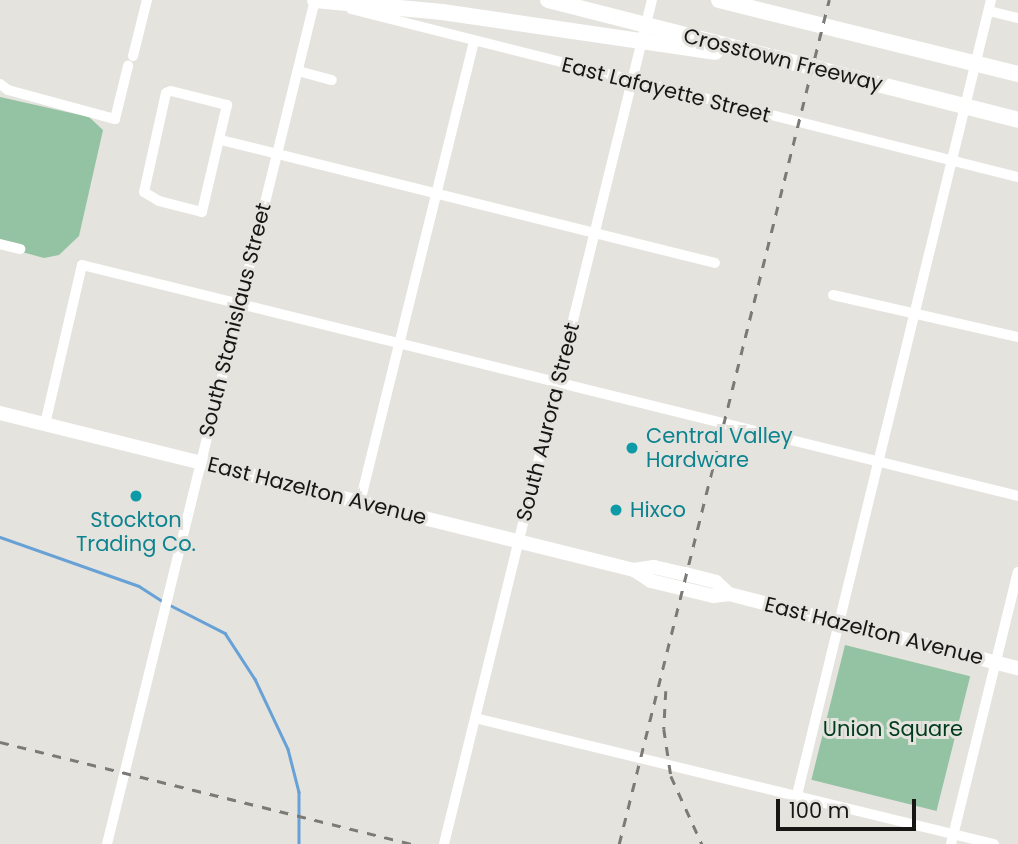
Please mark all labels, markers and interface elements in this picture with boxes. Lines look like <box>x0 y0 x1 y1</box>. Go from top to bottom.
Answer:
street label: Crosstown Freeway <box>681 23 885 97</box>
street label: East Lafayette Street <box>559 52 773 128</box>
street label: South Stanislaus Street <box>194 200 276 440</box>
street label: South Aurora Street <box>511 320 585 524</box>
place label: Central Valley Hardware <box>646 423 793 473</box>
marker: Central Valley Hardware <box>624 440 640 456</box>
street label: East Hazelton Avenue <box>205 452 429 530</box>
marker: Stockton Trading Co. <box>128 488 144 504</box>
place label: Hixco <box>630 497 686 523</box>
marker: Hixco <box>608 502 624 518</box>
place label: Stockton Trading Co. <box>76 507 196 557</box>
street label: East Hazelton Avenue <box>762 592 986 670</box>
park label: Union Square <box>823 716 963 742</box>
scale bar <box>780 784 920 828</box>
text: 100 m <box>789 796 849 825</box>

